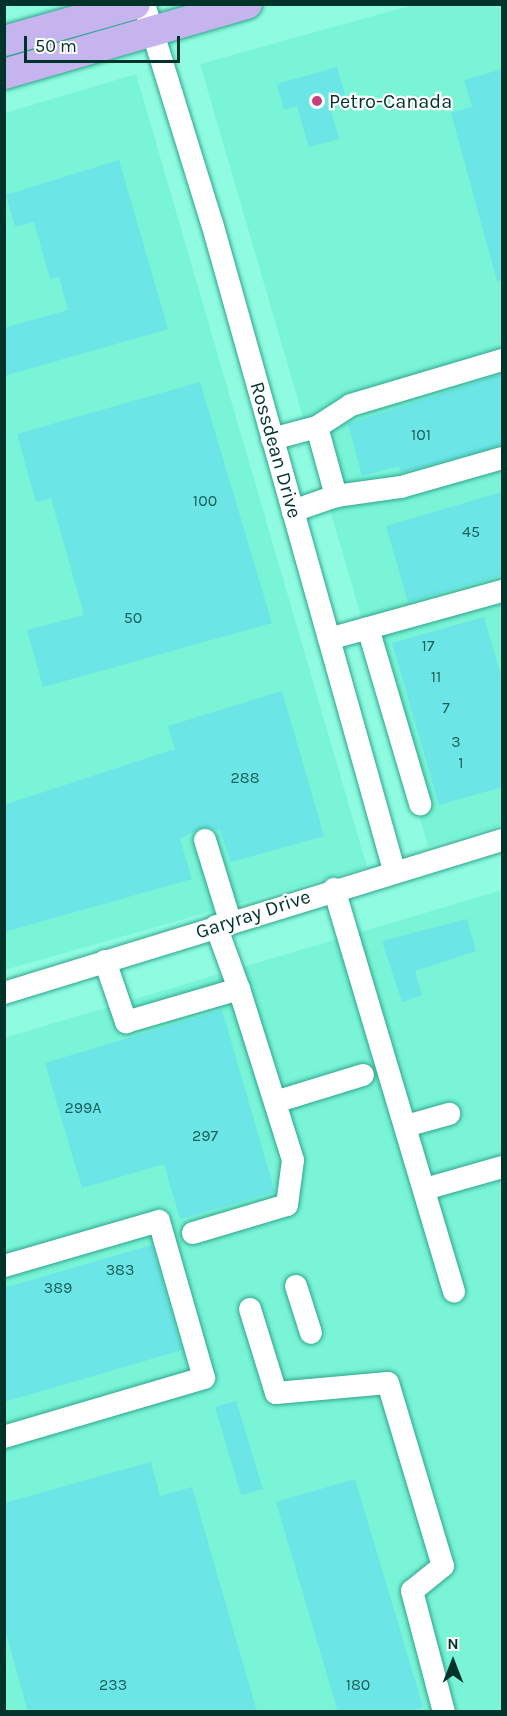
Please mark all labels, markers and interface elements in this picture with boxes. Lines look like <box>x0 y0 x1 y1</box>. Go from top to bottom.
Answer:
scale bar <box>27 24 183 62</box>
text: 50 m <box>35 35 77 57</box>
place label: Petro-Canada <box>329 89 452 113</box>
marker: Petro-Canada <box>310 94 324 108</box>
street label: Rossdean Drive <box>245 379 307 521</box>
house number: 101 <box>411 425 431 445</box>
house number: 100 <box>193 491 217 511</box>
house number: 45 <box>462 522 480 542</box>
house number: 50 <box>124 608 142 628</box>
house number: 17 <box>422 636 434 656</box>
house number: 11 <box>431 667 441 687</box>
house number: 7 <box>442 698 450 718</box>
house number: 3 <box>451 732 461 752</box>
house number: 1 <box>458 753 464 773</box>
house number: 288 <box>231 768 259 788</box>
street label: Garyray Drive <box>192 884 314 944</box>
house number: 299A <box>64 1098 102 1118</box>
house number: 297 <box>192 1126 218 1146</box>
house number: 383 <box>106 1260 134 1280</box>
house number: 389 <box>44 1278 72 1298</box>
north arrow <box>423 1632 483 1692</box>
text: N <box>447 1634 459 1653</box>
house number: 233 <box>99 1675 127 1695</box>
house number: 180 <box>346 1675 370 1695</box>

